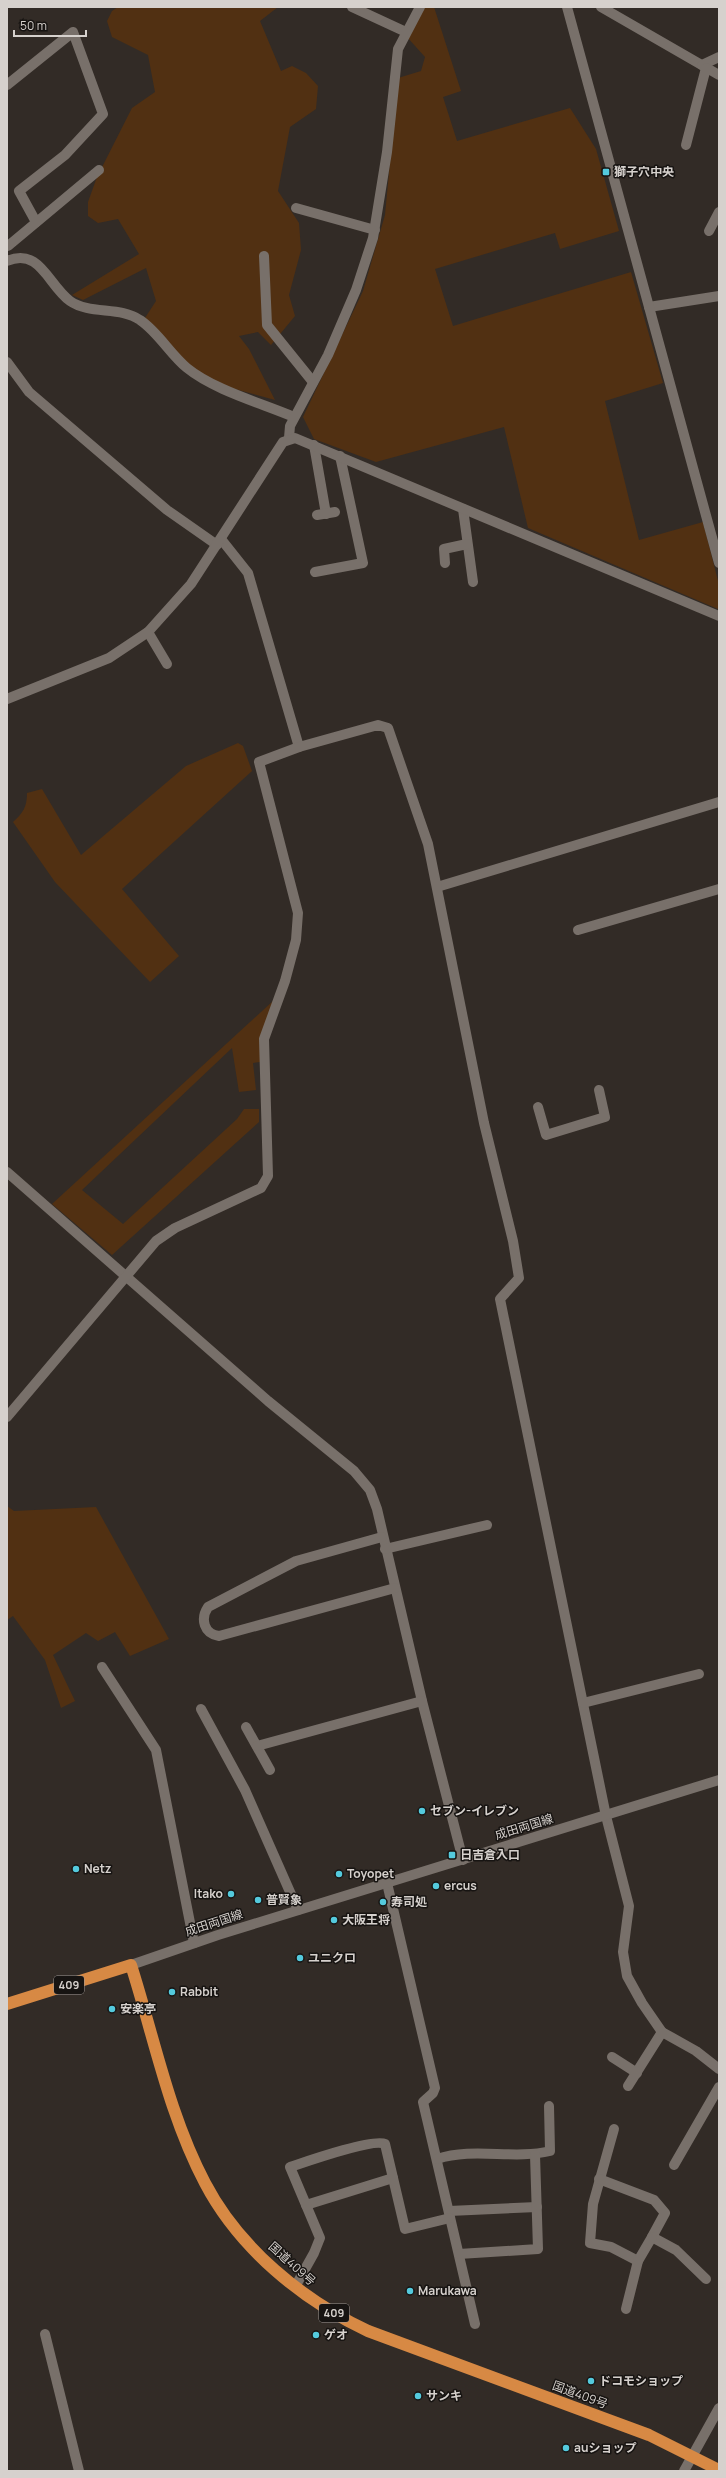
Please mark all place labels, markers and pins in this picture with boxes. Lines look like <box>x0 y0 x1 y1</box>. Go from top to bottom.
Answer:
place label: 獅子穴中央 <box>614 163 674 180</box>
marker: 獅子穴中央 <box>601 167 611 177</box>
place label: セブン-イレブン <box>430 1802 519 1819</box>
marker: セブン-イレブン <box>417 1806 427 1816</box>
place label: 日吉倉入口 <box>460 1846 520 1863</box>
marker: 日吉倉入口 <box>447 1850 457 1860</box>
place label: Netz <box>84 1860 111 1877</box>
marker: Netz <box>71 1864 81 1874</box>
place label: Toyopet <box>347 1865 394 1882</box>
marker: Toyopet <box>334 1869 344 1879</box>
place label: ercus <box>444 1877 477 1894</box>
marker: ercus <box>431 1881 441 1891</box>
place label: Itako <box>194 1885 223 1902</box>
marker: Itako <box>226 1889 236 1899</box>
place label: 普賢象 <box>266 1891 302 1908</box>
place label: 寿司処 <box>391 1893 427 1910</box>
marker: 普賢象 <box>253 1895 263 1905</box>
marker: 寿司処 <box>378 1897 388 1907</box>
place label: 大阪王将 <box>342 1911 390 1928</box>
marker: 大阪王将 <box>329 1915 339 1925</box>
place label: ユニクロ <box>308 1949 356 1966</box>
marker: ユニクロ <box>295 1953 305 1963</box>
place label: Rabbit <box>180 1983 218 2000</box>
marker: Rabbit <box>167 1987 177 1997</box>
place label: 安楽亭 <box>120 2000 156 2017</box>
marker: 安楽亭 <box>107 2004 117 2014</box>
place label: Marukawa <box>418 2282 477 2299</box>
marker: Marukawa <box>405 2286 415 2296</box>
place label: ゲオ <box>324 2326 348 2343</box>
marker: ゲオ <box>311 2330 321 2340</box>
place label: ドコモショップ <box>599 2372 683 2389</box>
marker: ドコモショップ <box>586 2376 596 2386</box>
place label: サンキ <box>426 2387 462 2404</box>
marker: サンキ <box>413 2391 423 2401</box>
place label: auショップ <box>574 2439 636 2456</box>
marker: auショップ <box>561 2443 571 2453</box>

